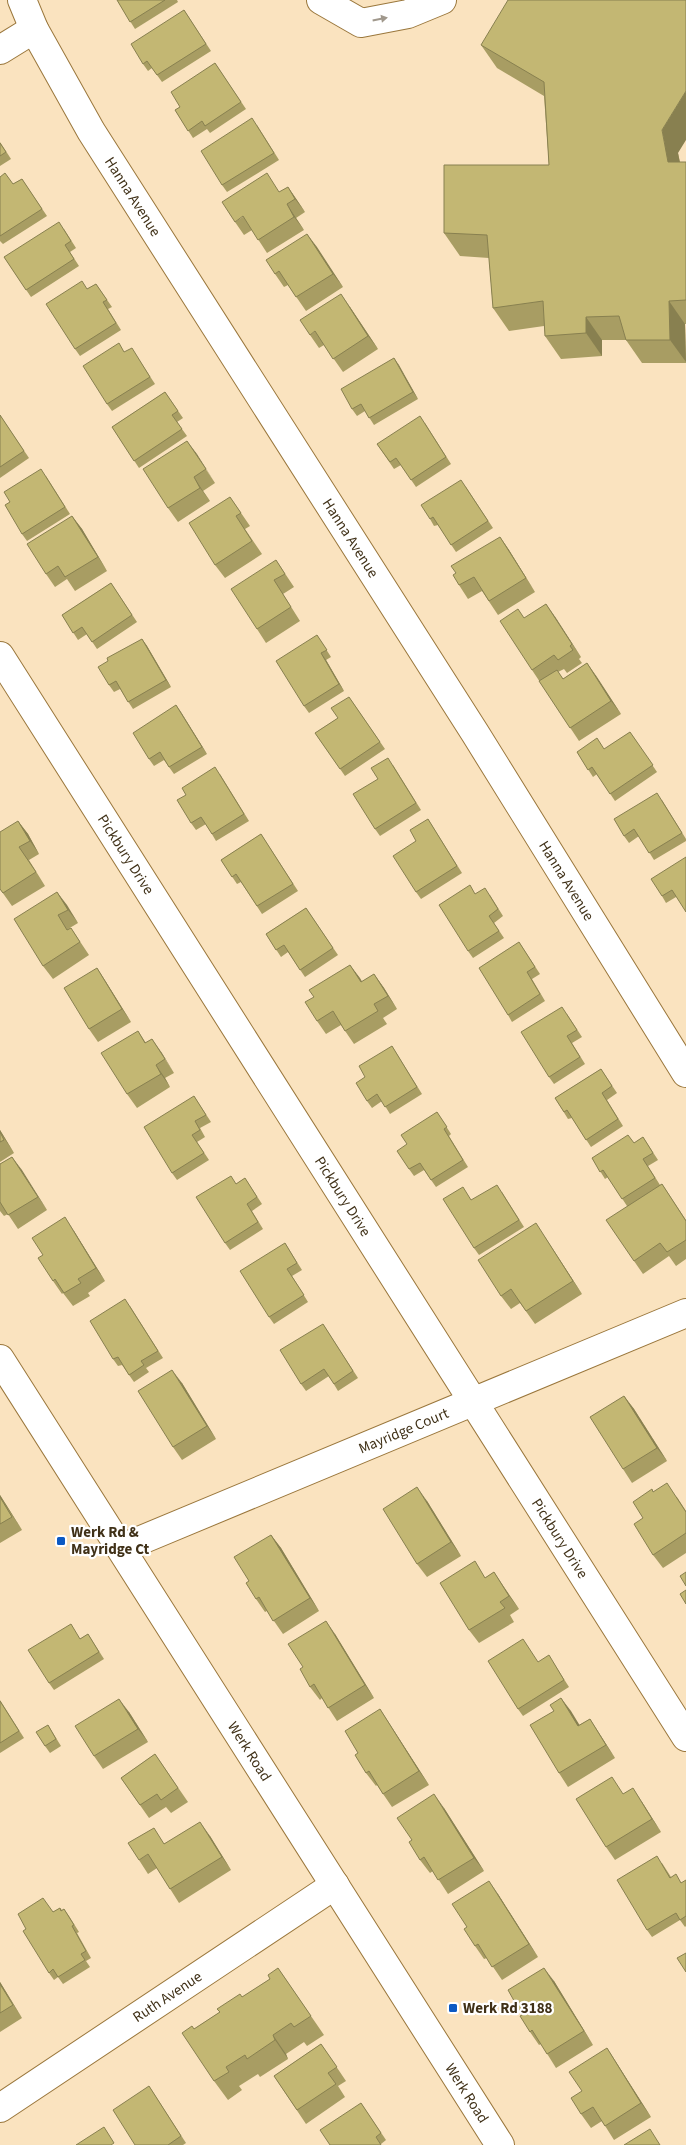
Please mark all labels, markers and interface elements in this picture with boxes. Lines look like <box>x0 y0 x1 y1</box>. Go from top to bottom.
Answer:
one-way arrow <box>373 15 389 23</box>
street label: Hanna Avenue <box>100 153 166 240</box>
street label: Hanna Avenue <box>317 494 384 582</box>
street label: Pickbury Drive <box>93 810 159 899</box>
street label: Hanna Avenue <box>534 837 599 925</box>
street label: Pickbury Drive <box>310 1152 376 1240</box>
street label: Mayridge Court <box>355 1403 452 1459</box>
street label: Pickbury Drive <box>527 1494 593 1582</box>
place label: Werk Rd & Mayridge Ct <box>71 1522 150 1560</box>
marker: Werk Rd & Mayridge Ct <box>55 1535 67 1547</box>
street label: Werk Road <box>223 1717 276 1785</box>
street label: Ruth Avenue <box>129 1966 206 2027</box>
place label: Werk Rd 3188 <box>463 1998 553 2019</box>
marker: Werk Rd 3188 <box>447 2002 459 2014</box>
street label: Werk Road <box>440 2059 494 2127</box>

